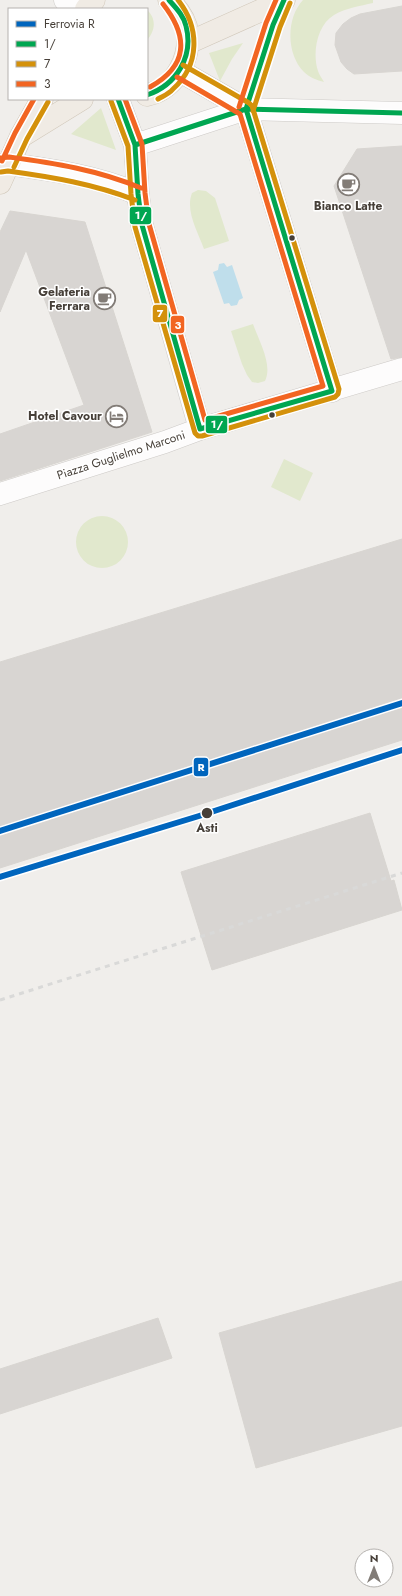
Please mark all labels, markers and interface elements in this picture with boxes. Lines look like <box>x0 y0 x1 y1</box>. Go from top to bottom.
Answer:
legend <box>8 8 148 100</box>
text: Ferrovia R <box>44 15 95 33</box>
text: 1/ <box>44 35 56 53</box>
text: 7 <box>44 55 51 73</box>
text: 3 <box>44 75 51 93</box>
cafe icon: Bianco Latte <box>335 172 361 198</box>
place label: Bianco Latte <box>314 197 382 215</box>
line badge: 1/ <box>129 206 152 225</box>
text: 1/ <box>135 207 147 223</box>
unlabelled marker <box>287 233 297 243</box>
place label: Gelateria Ferrara <box>38 283 90 315</box>
cafe icon: Gelateria Ferrara <box>92 286 118 312</box>
line badge: 7 <box>152 304 168 323</box>
text: 7 <box>157 305 164 321</box>
line badge: 3 <box>170 315 185 334</box>
text: 3 <box>175 317 182 333</box>
hotel icon: Hotel Cavour <box>104 403 130 429</box>
place label: Hotel Cavour <box>28 407 102 425</box>
unlabelled marker <box>267 410 277 420</box>
line badge: 1/ <box>205 415 228 434</box>
text: 1/ <box>211 416 223 432</box>
street label: Piazza Guglielmo Marconi <box>54 426 188 484</box>
line badge: R <box>193 757 209 777</box>
text: R <box>197 759 205 775</box>
marker: Asti <box>200 806 214 820</box>
place label: Asti <box>195 819 218 837</box>
north arrow <box>354 1548 394 1588</box>
text: N <box>370 1550 378 1566</box>

